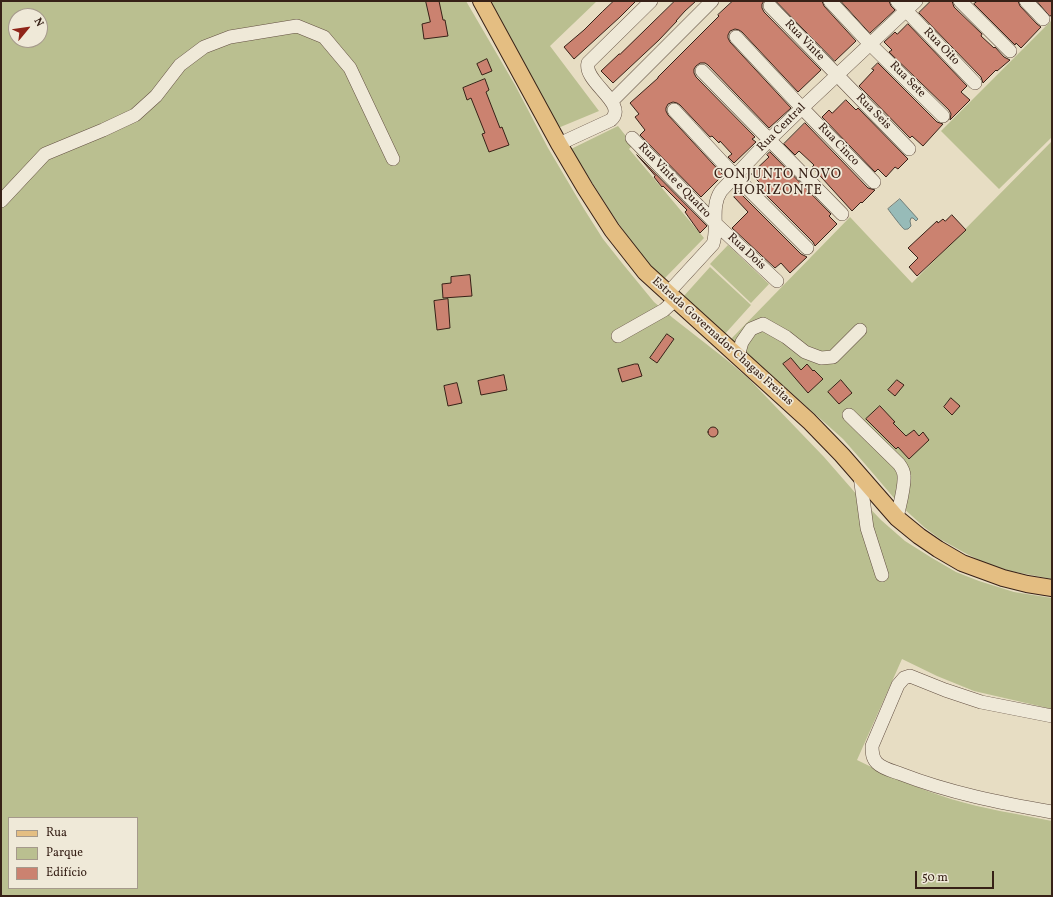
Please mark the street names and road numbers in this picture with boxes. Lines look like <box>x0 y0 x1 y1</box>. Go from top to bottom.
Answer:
street label: Rua Vinte <box>781 17 827 65</box>
street label: Rua Oito <box>920 25 962 69</box>
street label: Rua Sete <box>886 59 928 101</box>
street label: Rua Seis <box>852 91 894 133</box>
street label: Rua Central <box>755 101 809 155</box>
street label: Rua Cinco <box>814 121 862 169</box>
street label: Rua Vinte e Quatro <box>634 140 714 222</box>
street label: Rua Dois <box>724 231 768 273</box>
street label: Estrada Governador Chagas Freitas <box>648 275 796 409</box>

